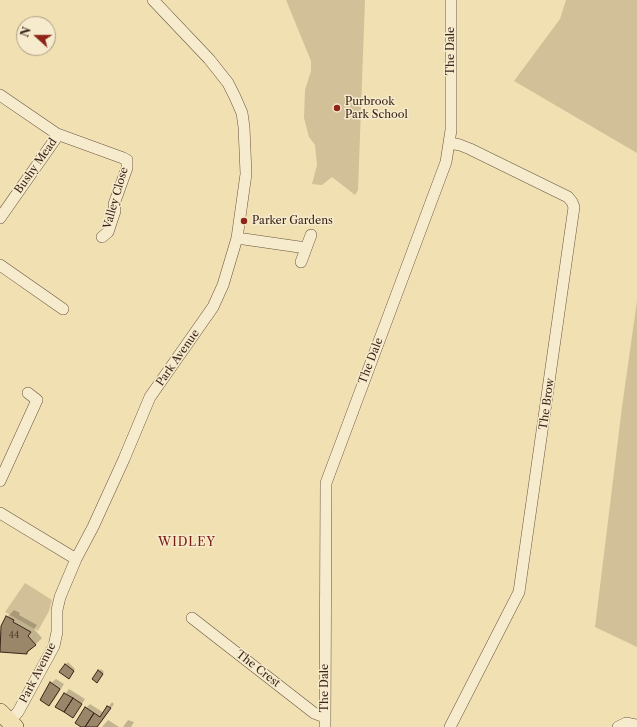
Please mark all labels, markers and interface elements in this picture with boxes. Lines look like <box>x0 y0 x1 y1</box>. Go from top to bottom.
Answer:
north arrow <box>16 16 56 56</box>
text: N <box>17 25 34 39</box>
street label: The Dale <box>444 27 458 75</box>
place label: Purbrook Park School <box>345 95 408 121</box>
marker: Purbrook Park School <box>332 103 342 113</box>
street label: Bushy Mead <box>12 136 60 196</box>
street label: Valley Close <box>101 166 131 230</box>
place label: Parker Gardens <box>252 214 333 228</box>
marker: Parker Gardens <box>239 216 249 226</box>
street label: Park Avenue <box>154 327 202 389</box>
street label: The Dale <box>356 336 386 386</box>
street label: The Brow <box>537 377 557 431</box>
district label: WIDLEY <box>158 536 216 550</box>
house number: 44 <box>9 630 19 640</box>
street label: Park Avenue <box>17 641 59 705</box>
street label: The Crest <box>233 648 283 690</box>
street label: The Dale <box>318 664 332 712</box>

